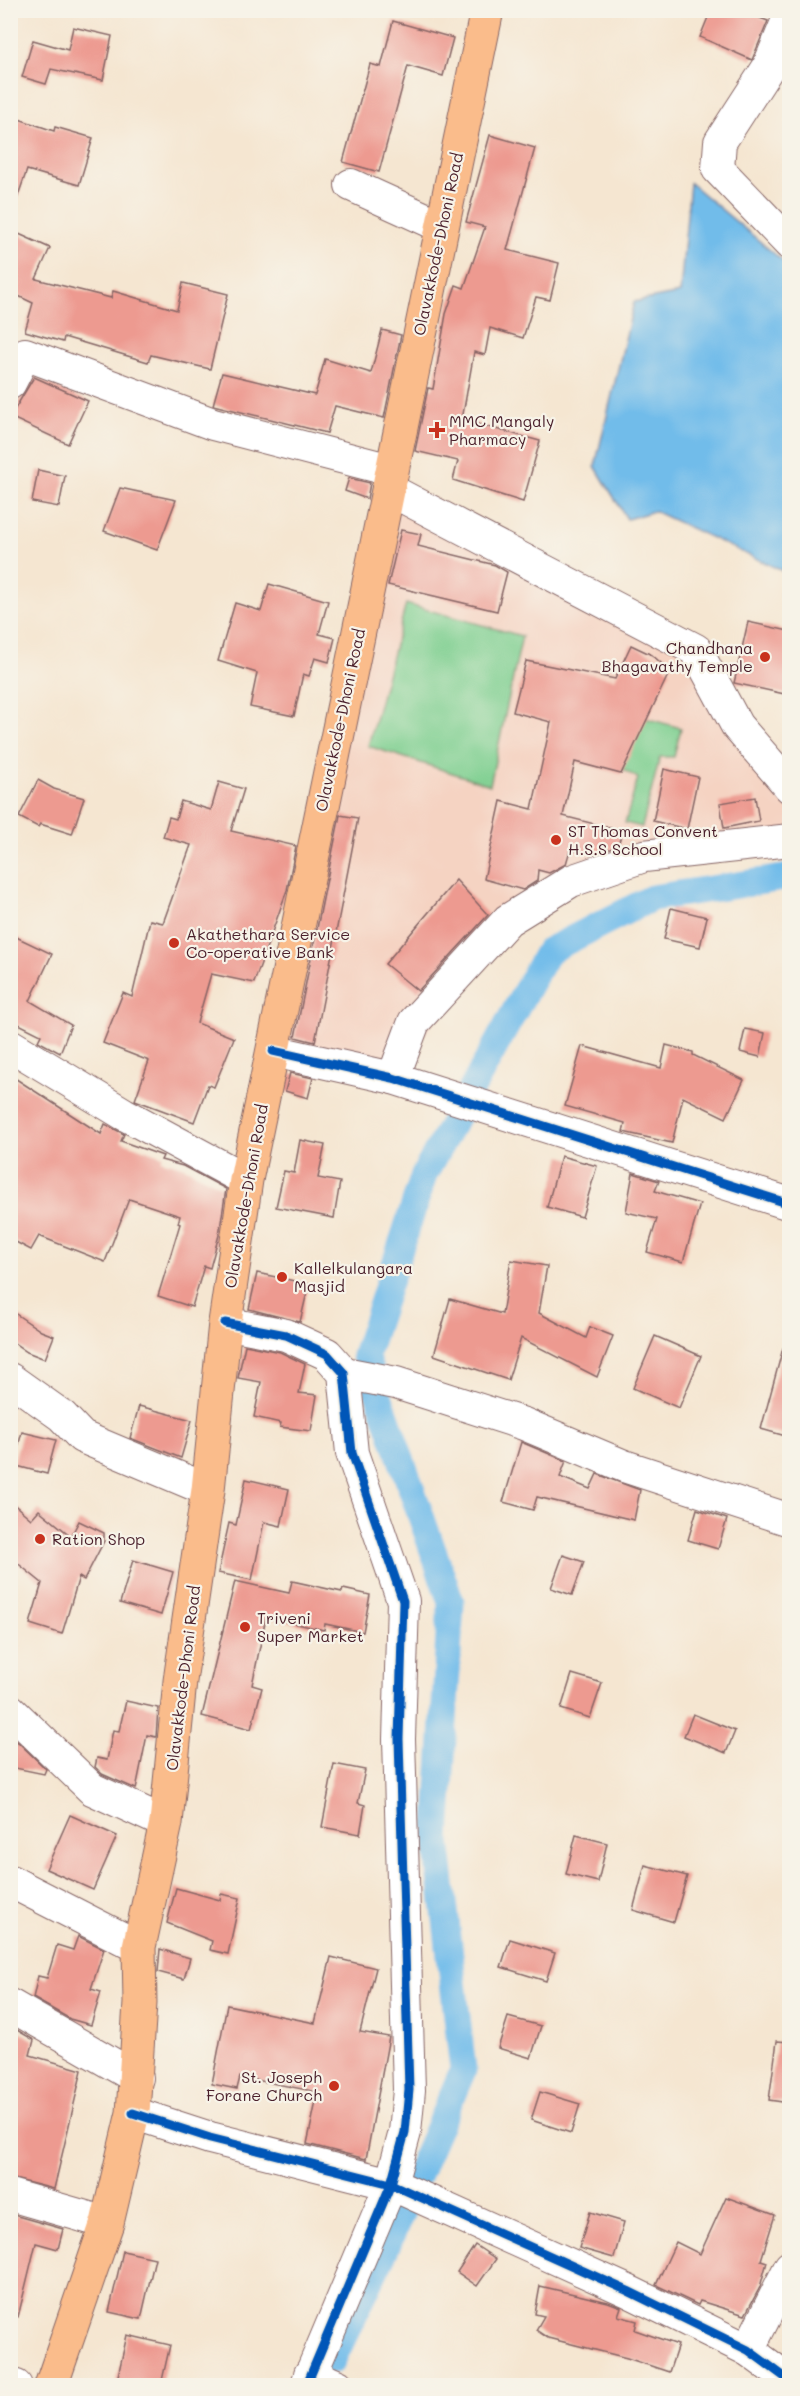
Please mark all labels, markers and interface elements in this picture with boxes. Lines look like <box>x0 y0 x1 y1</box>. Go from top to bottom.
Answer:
street label: Olavakkode-Dhoni Road <box>408 150 467 337</box>
place label: MMC Mangaly Pharmacy <box>449 410 554 449</box>
marker: MMC Mangaly Pharmacy <box>430 423 444 437</box>
street label: Olavakkode-Dhoni Road <box>310 626 369 813</box>
place label: Chandhana Bhagavathy Temple <box>601 637 753 676</box>
marker: Chandhana Bhagavathy Temple <box>758 650 772 664</box>
place label: ST Thomas Convent H.S.S School <box>568 820 718 859</box>
marker: ST Thomas Convent H.S.S School <box>549 833 563 847</box>
place label: Akathethara Service Co-operative Bank <box>186 923 350 962</box>
marker: Akathethara Service Co-operative Bank <box>167 936 181 950</box>
street label: Olavakkode-Dhoni Road <box>219 1102 272 1290</box>
place label: Kallelkulangara Masjid <box>294 1257 413 1296</box>
marker: Kallelkulangara Masjid <box>275 1270 289 1284</box>
place label: Ration Shop <box>52 1528 145 1549</box>
marker: Ration Shop <box>33 1532 47 1546</box>
street label: Olavakkode-Dhoni Road <box>161 1584 204 1772</box>
place label: Triveni Super Market <box>257 1607 364 1646</box>
marker: Triveni Super Market <box>238 1620 252 1634</box>
place label: St. Joseph Forane Church <box>206 2066 322 2105</box>
marker: St. Joseph Forane Church <box>327 2079 341 2093</box>

